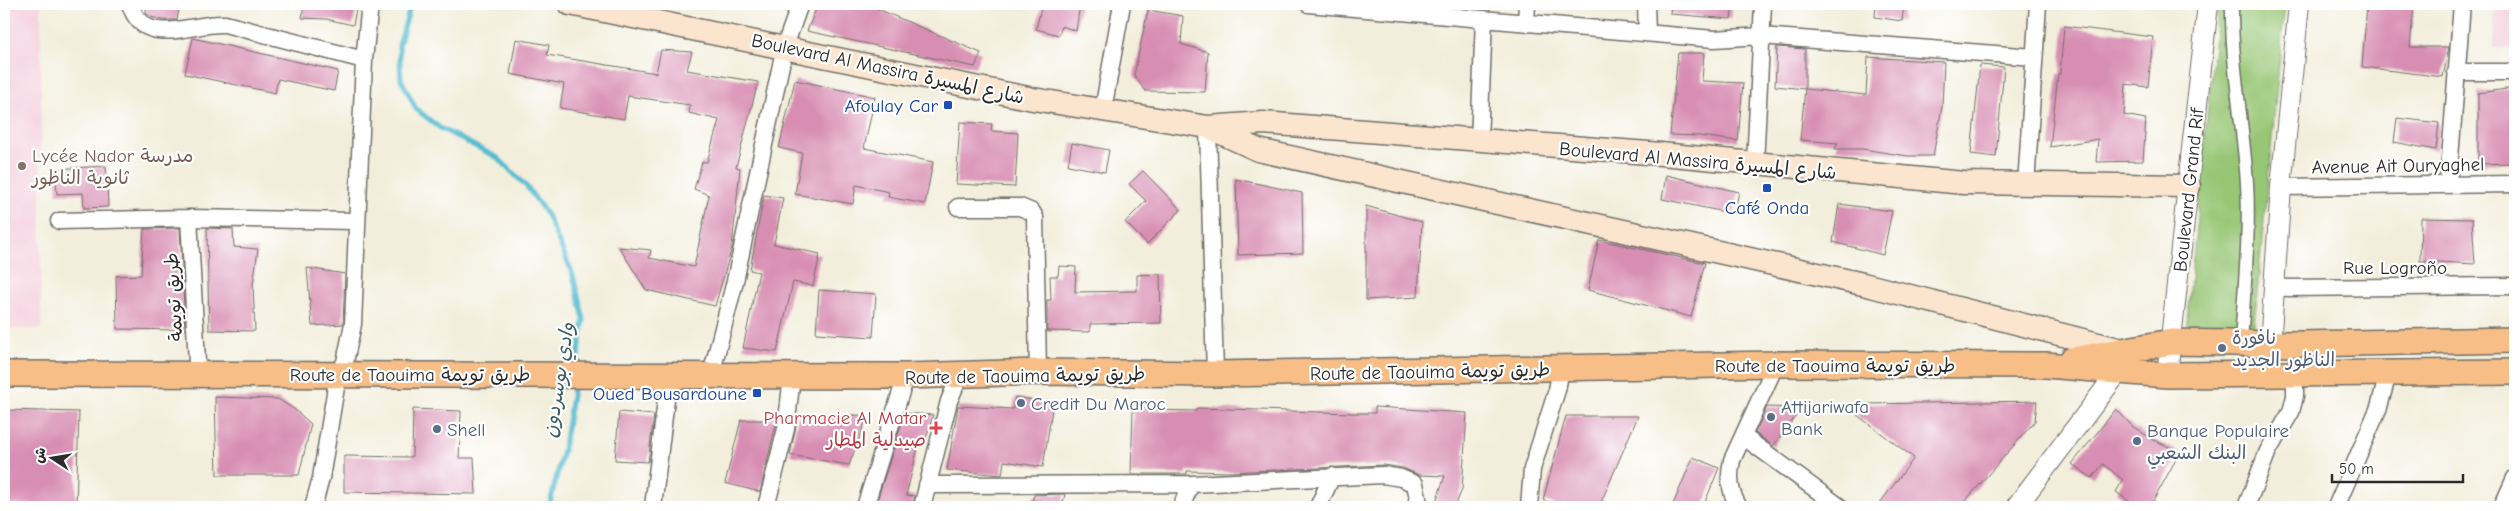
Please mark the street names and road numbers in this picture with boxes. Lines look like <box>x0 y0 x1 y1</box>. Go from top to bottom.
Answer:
street label: Boulevard Al Massira شارع المسيرة <box>749 29 1026 111</box>
street label: Boulevard Grand Rif <box>2169 106 2209 273</box>
street label: Boulevard Al Massira شارع المسيرة <box>1558 138 1837 186</box>
street label: Avenue Ait Ouryaghel <box>2311 153 2485 179</box>
street label: طريق تويمة <box>161 252 187 342</box>
street label: Rue Logroño <box>2343 257 2447 279</box>
street label: Route de Taouima طريق تويمة <box>1715 355 1955 377</box>
street label: Route de Taouima طريق تويمة <box>1310 359 1550 385</box>
street label: Route de Taouima طريق تويمة <box>905 363 1145 389</box>
street label: Route de Taouima طريق تويمة <box>290 364 530 386</box>

